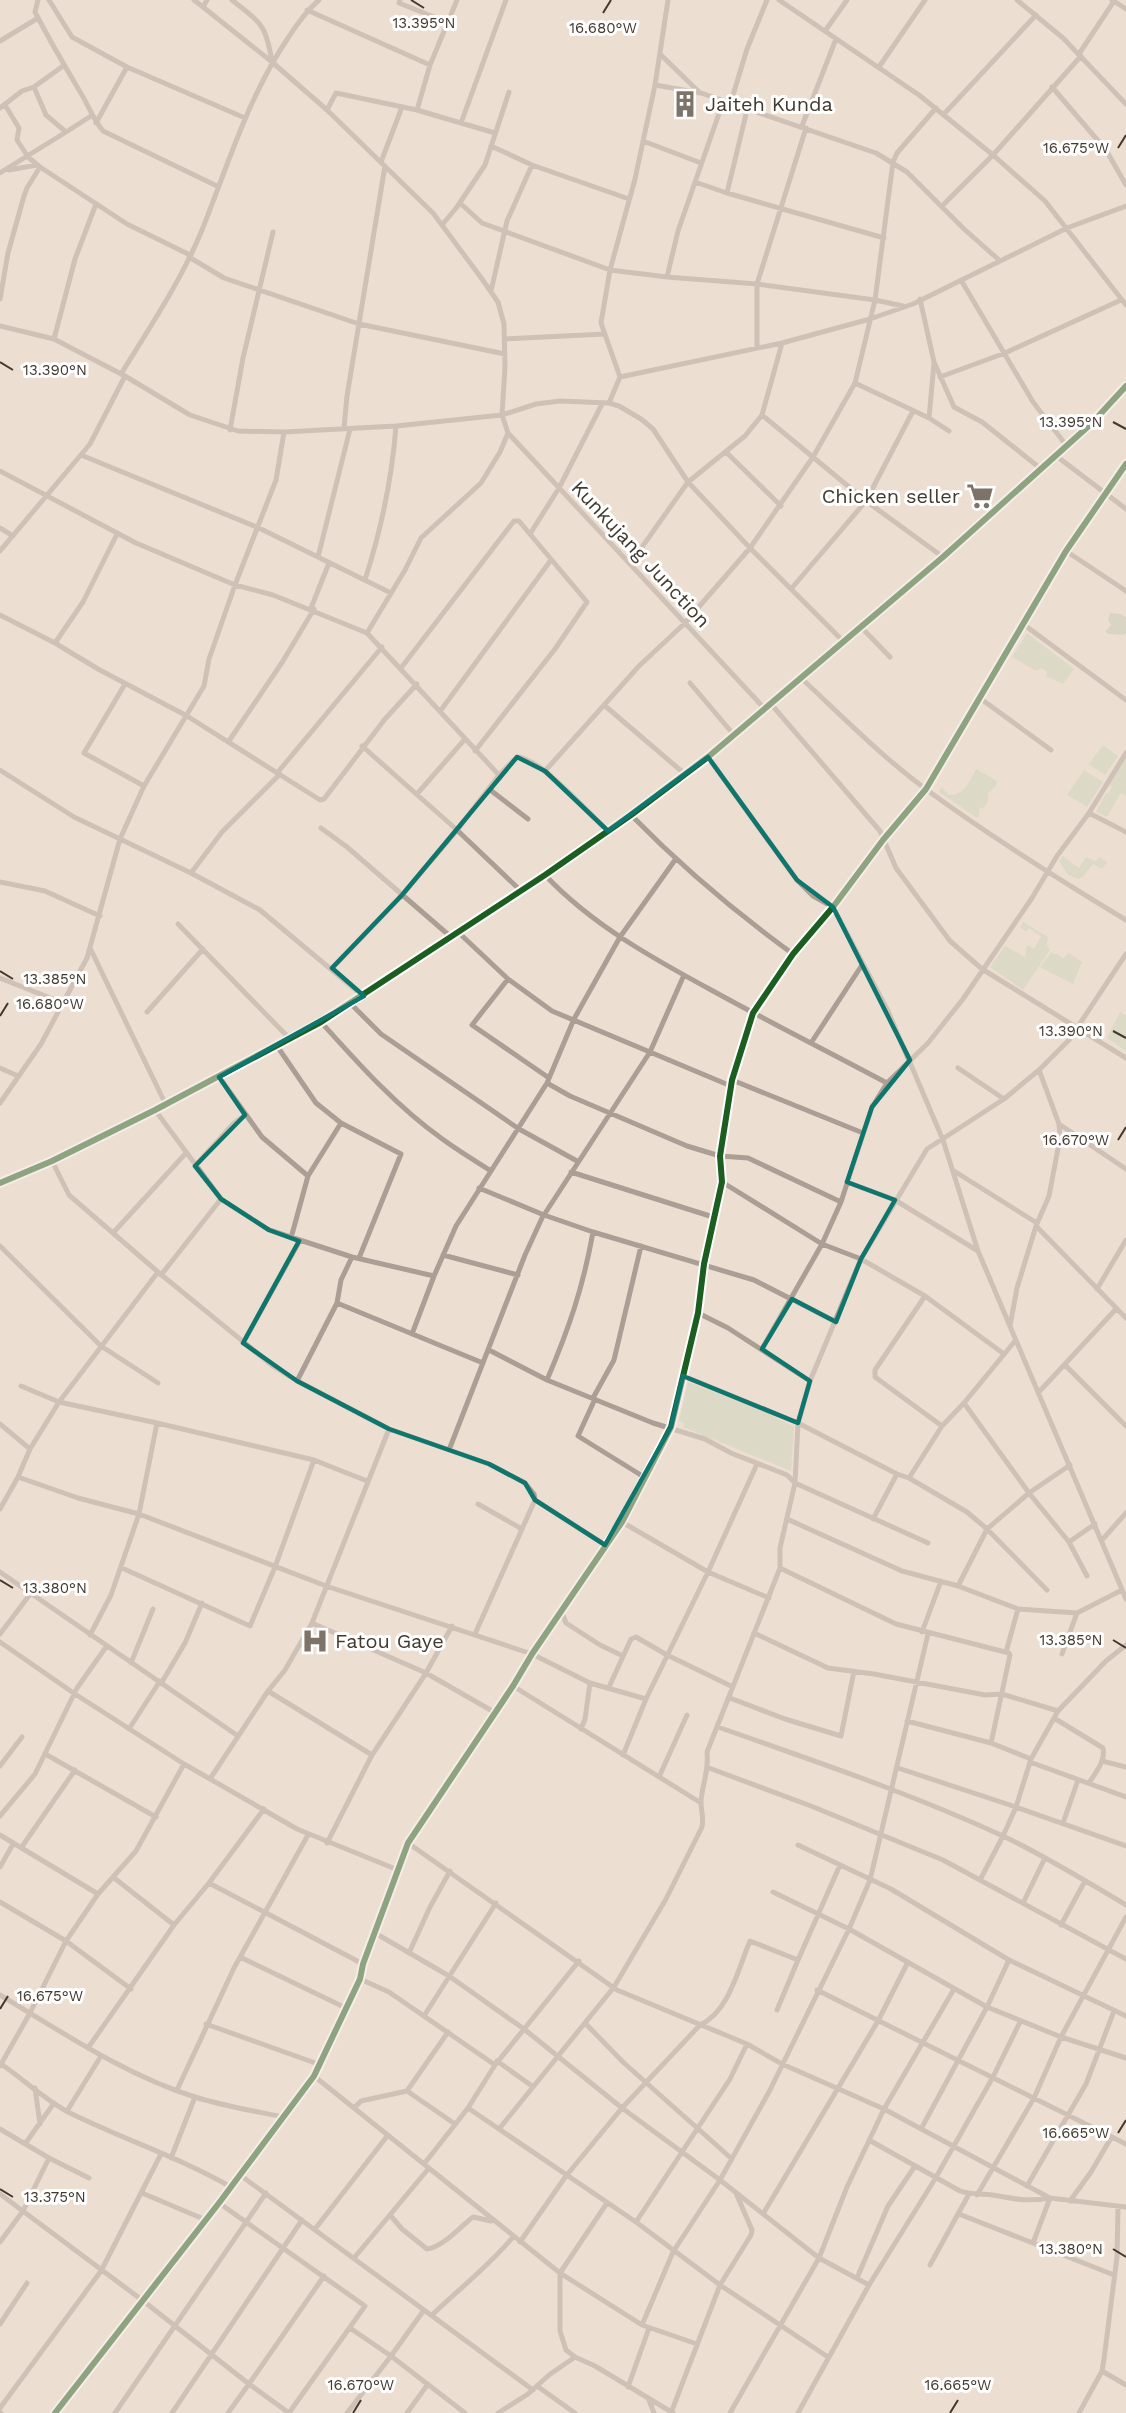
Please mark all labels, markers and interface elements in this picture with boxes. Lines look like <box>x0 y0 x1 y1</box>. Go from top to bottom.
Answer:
text: 13.395°N <box>392 14 456 32</box>
text: 16.680°W <box>569 19 637 37</box>
building icon: Jaiteh Kunda <box>670 89 700 119</box>
place label: Jaiteh Kunda <box>705 92 833 116</box>
text: 16.675°W <box>1043 139 1109 157</box>
text: 13.390°N <box>23 361 87 379</box>
text: 13.395°N <box>1039 413 1103 431</box>
street label: Kunkujang Junction <box>567 476 715 632</box>
supermarket icon: Chicken seller <box>965 481 995 511</box>
place label: Chicken seller <box>822 484 960 508</box>
text: 13.385°N <box>23 970 87 988</box>
text: 16.680°W <box>16 995 84 1013</box>
text: 13.390°N <box>1039 1022 1103 1040</box>
text: 16.670°W <box>1043 1131 1109 1149</box>
text: 13.380°N <box>23 1579 87 1597</box>
hospital icon: Fatou Gaye <box>300 1626 330 1656</box>
place label: Fatou Gaye <box>335 1629 444 1653</box>
text: 13.385°N <box>1039 1631 1103 1649</box>
text: 16.675°W <box>17 1987 83 2005</box>
text: 16.665°W <box>1042 2124 1110 2142</box>
text: 13.375°N <box>24 2188 86 2206</box>
text: 13.380°N <box>1039 2240 1103 2258</box>
text: 16.670°W <box>328 2376 394 2394</box>
text: 16.665°W <box>924 2376 992 2394</box>

